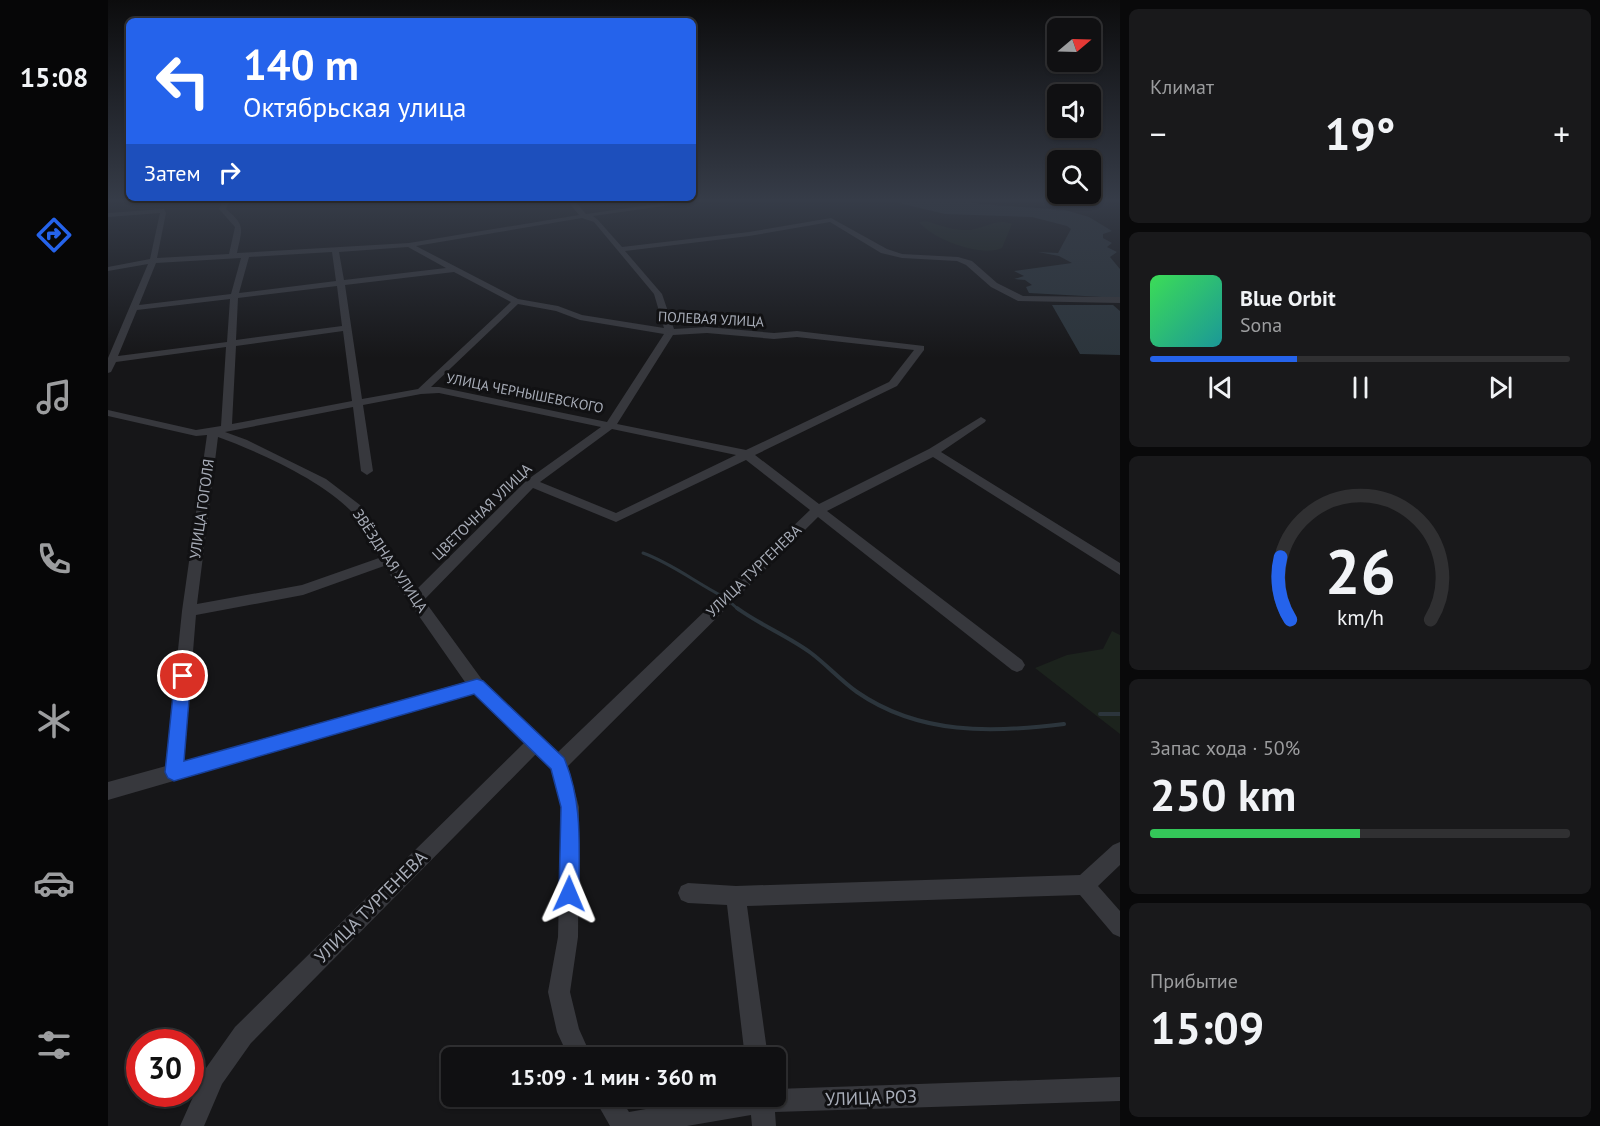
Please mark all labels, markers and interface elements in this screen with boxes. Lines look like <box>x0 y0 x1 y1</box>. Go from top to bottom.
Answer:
north arrow <box>1047 18 1101 72</box>
map controls <box>1047 18 1101 204</box>
text: 140 m <box>243 37 359 92</box>
icon: left <box>144 42 222 120</box>
text: 15:08 <box>20 60 88 94</box>
text: Климат <box>1150 74 1214 100</box>
button: sound <box>1047 84 1101 138</box>
text: Октябрьская улица <box>243 90 466 124</box>
text: 19° <box>1325 104 1395 162</box>
text: − <box>1150 112 1167 155</box>
text: + <box>1553 112 1570 155</box>
button: search <box>1047 150 1101 204</box>
icon: right <box>213 156 246 189</box>
text: Затем <box>144 159 201 187</box>
icon: directions <box>33 214 75 256</box>
text: Blue Orbit <box>1240 284 1336 312</box>
street label: ПОЛЕВАЯ УЛИЦА <box>658 307 765 331</box>
text: Sona <box>1240 312 1282 338</box>
street label: УЛИЦА ЧЕРНЫШЕВСКОГО <box>445 369 605 417</box>
icon: previous <box>1204 371 1237 404</box>
icon: pause <box>1344 371 1377 404</box>
icon: next <box>1484 371 1517 404</box>
icon: music <box>33 376 75 418</box>
street label: УЛИЦА ГОГОЛЯ <box>185 458 218 560</box>
street label: ЦВЕТОЧНАЯ УЛИЦА <box>428 459 536 564</box>
street label: ЗВЁЗДНАЯ УЛИЦА <box>349 505 432 616</box>
street label: УЛИЦА ТУРГЕНЕВА <box>702 520 805 621</box>
text: 26 <box>1325 530 1395 611</box>
icon: phone <box>33 538 75 580</box>
text: km/h <box>1336 603 1383 631</box>
pin <box>157 650 208 701</box>
icon: arrive <box>166 659 199 692</box>
icon: climate <box>33 700 75 742</box>
text: Запас хода · 50% <box>1150 735 1300 761</box>
text: 250 km <box>1150 765 1296 823</box>
street label: УЛИЦА ТУРГЕНЕВА <box>310 845 432 968</box>
icon: car <box>33 862 75 904</box>
position arrow <box>537 862 601 926</box>
text: Прибытие <box>1150 968 1238 994</box>
text: 15:09 <box>1150 998 1264 1056</box>
icon: filters <box>33 1024 75 1066</box>
speed limit sign: 30 <box>126 1029 204 1107</box>
text: 15:09 · 1 мин · 360 m <box>510 1063 717 1091</box>
street label: УЛИЦА РОЗ <box>825 1084 917 1111</box>

